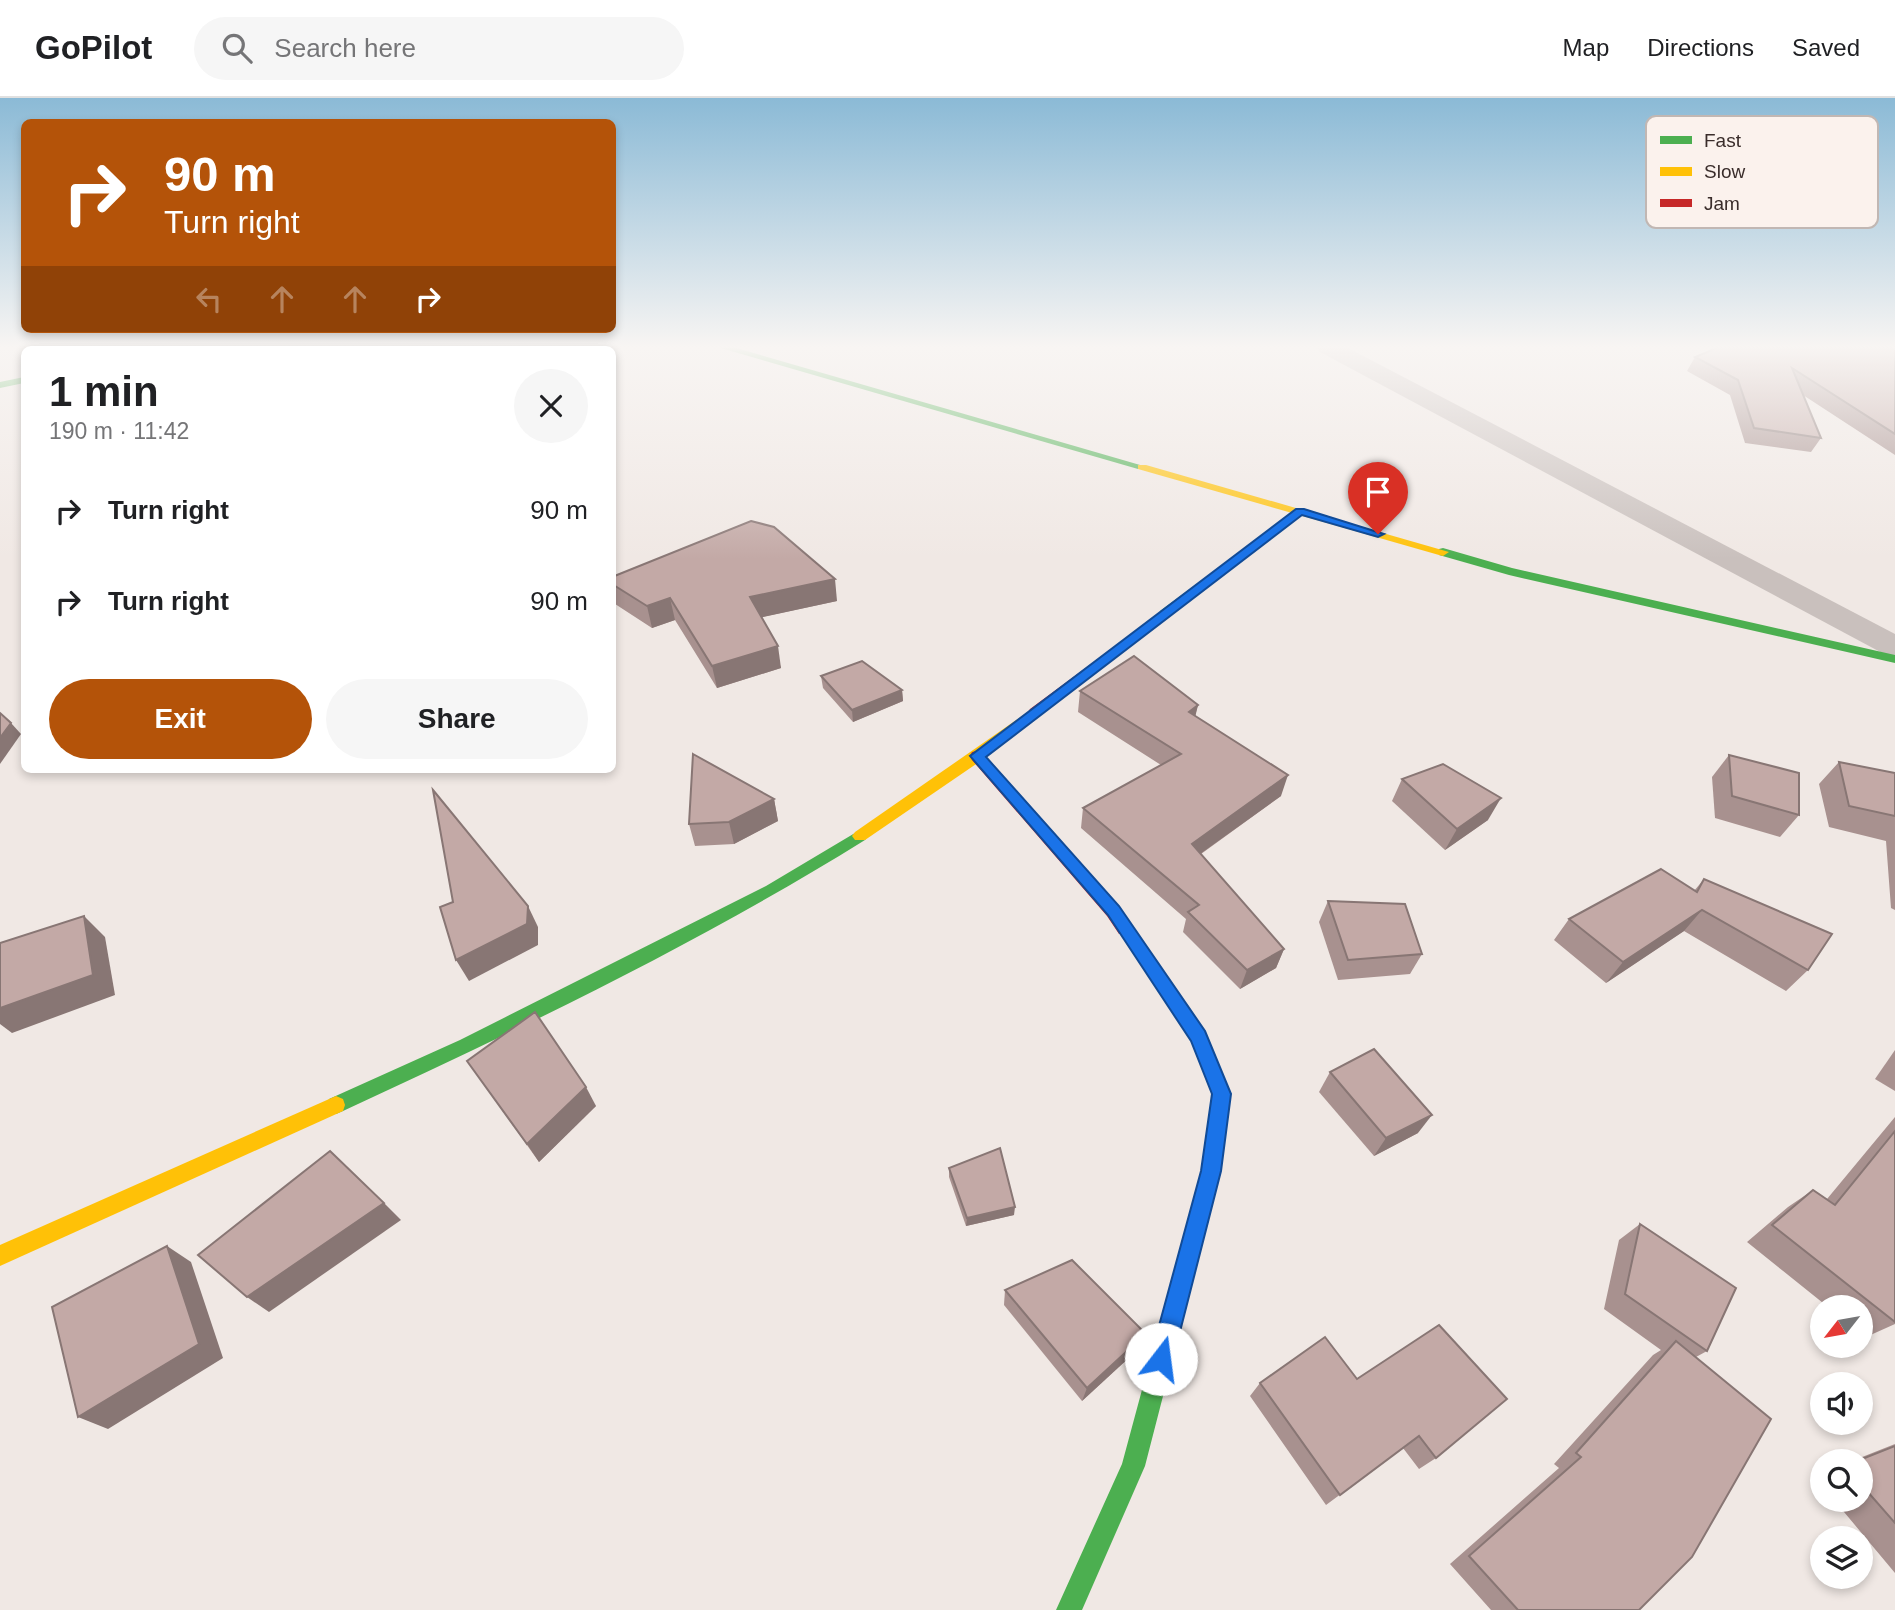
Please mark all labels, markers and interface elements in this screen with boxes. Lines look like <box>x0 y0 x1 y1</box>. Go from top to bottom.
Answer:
search box <box>194 17 684 80</box>
text: GoPilot <box>35 29 152 66</box>
icon: search <box>218 29 256 67</box>
text: Search here <box>274 33 416 63</box>
text: Map <box>1563 34 1609 61</box>
text: Directions <box>1647 34 1754 61</box>
text: Saved <box>1792 34 1860 61</box>
legend <box>1646 116 1878 228</box>
text: Fast <box>1704 130 1742 151</box>
icon: right <box>49 147 140 238</box>
text: 90 m <box>164 147 276 201</box>
text: Slow <box>1704 161 1745 182</box>
text: Jam <box>1704 193 1740 214</box>
text: Turn right <box>164 204 300 240</box>
icon: left <box>190 280 228 318</box>
icon: ahead <box>263 280 301 318</box>
icon: ahead <box>336 280 374 318</box>
icon: right <box>409 280 447 318</box>
text: 1 min <box>49 368 159 415</box>
button: close <box>514 369 588 443</box>
text: 190 m · 11:42 <box>49 418 189 444</box>
pin <box>1348 462 1408 534</box>
icon: arrive <box>1359 473 1397 511</box>
icon: right <box>49 492 87 530</box>
text: Turn right <box>108 495 229 525</box>
text: 90 m <box>530 495 588 525</box>
icon: right <box>49 583 87 621</box>
text: Turn right <box>108 586 229 616</box>
text: 90 m <box>530 586 588 616</box>
button: Exit <box>49 679 312 759</box>
button: Share <box>326 679 588 759</box>
north arrow <box>1810 1295 1872 1358</box>
map controls <box>1810 1295 1873 1589</box>
position arrow <box>1124 1322 1198 1396</box>
button: sound <box>1810 1372 1873 1435</box>
button: search <box>1810 1449 1873 1512</box>
button: layers <box>1810 1526 1873 1589</box>

